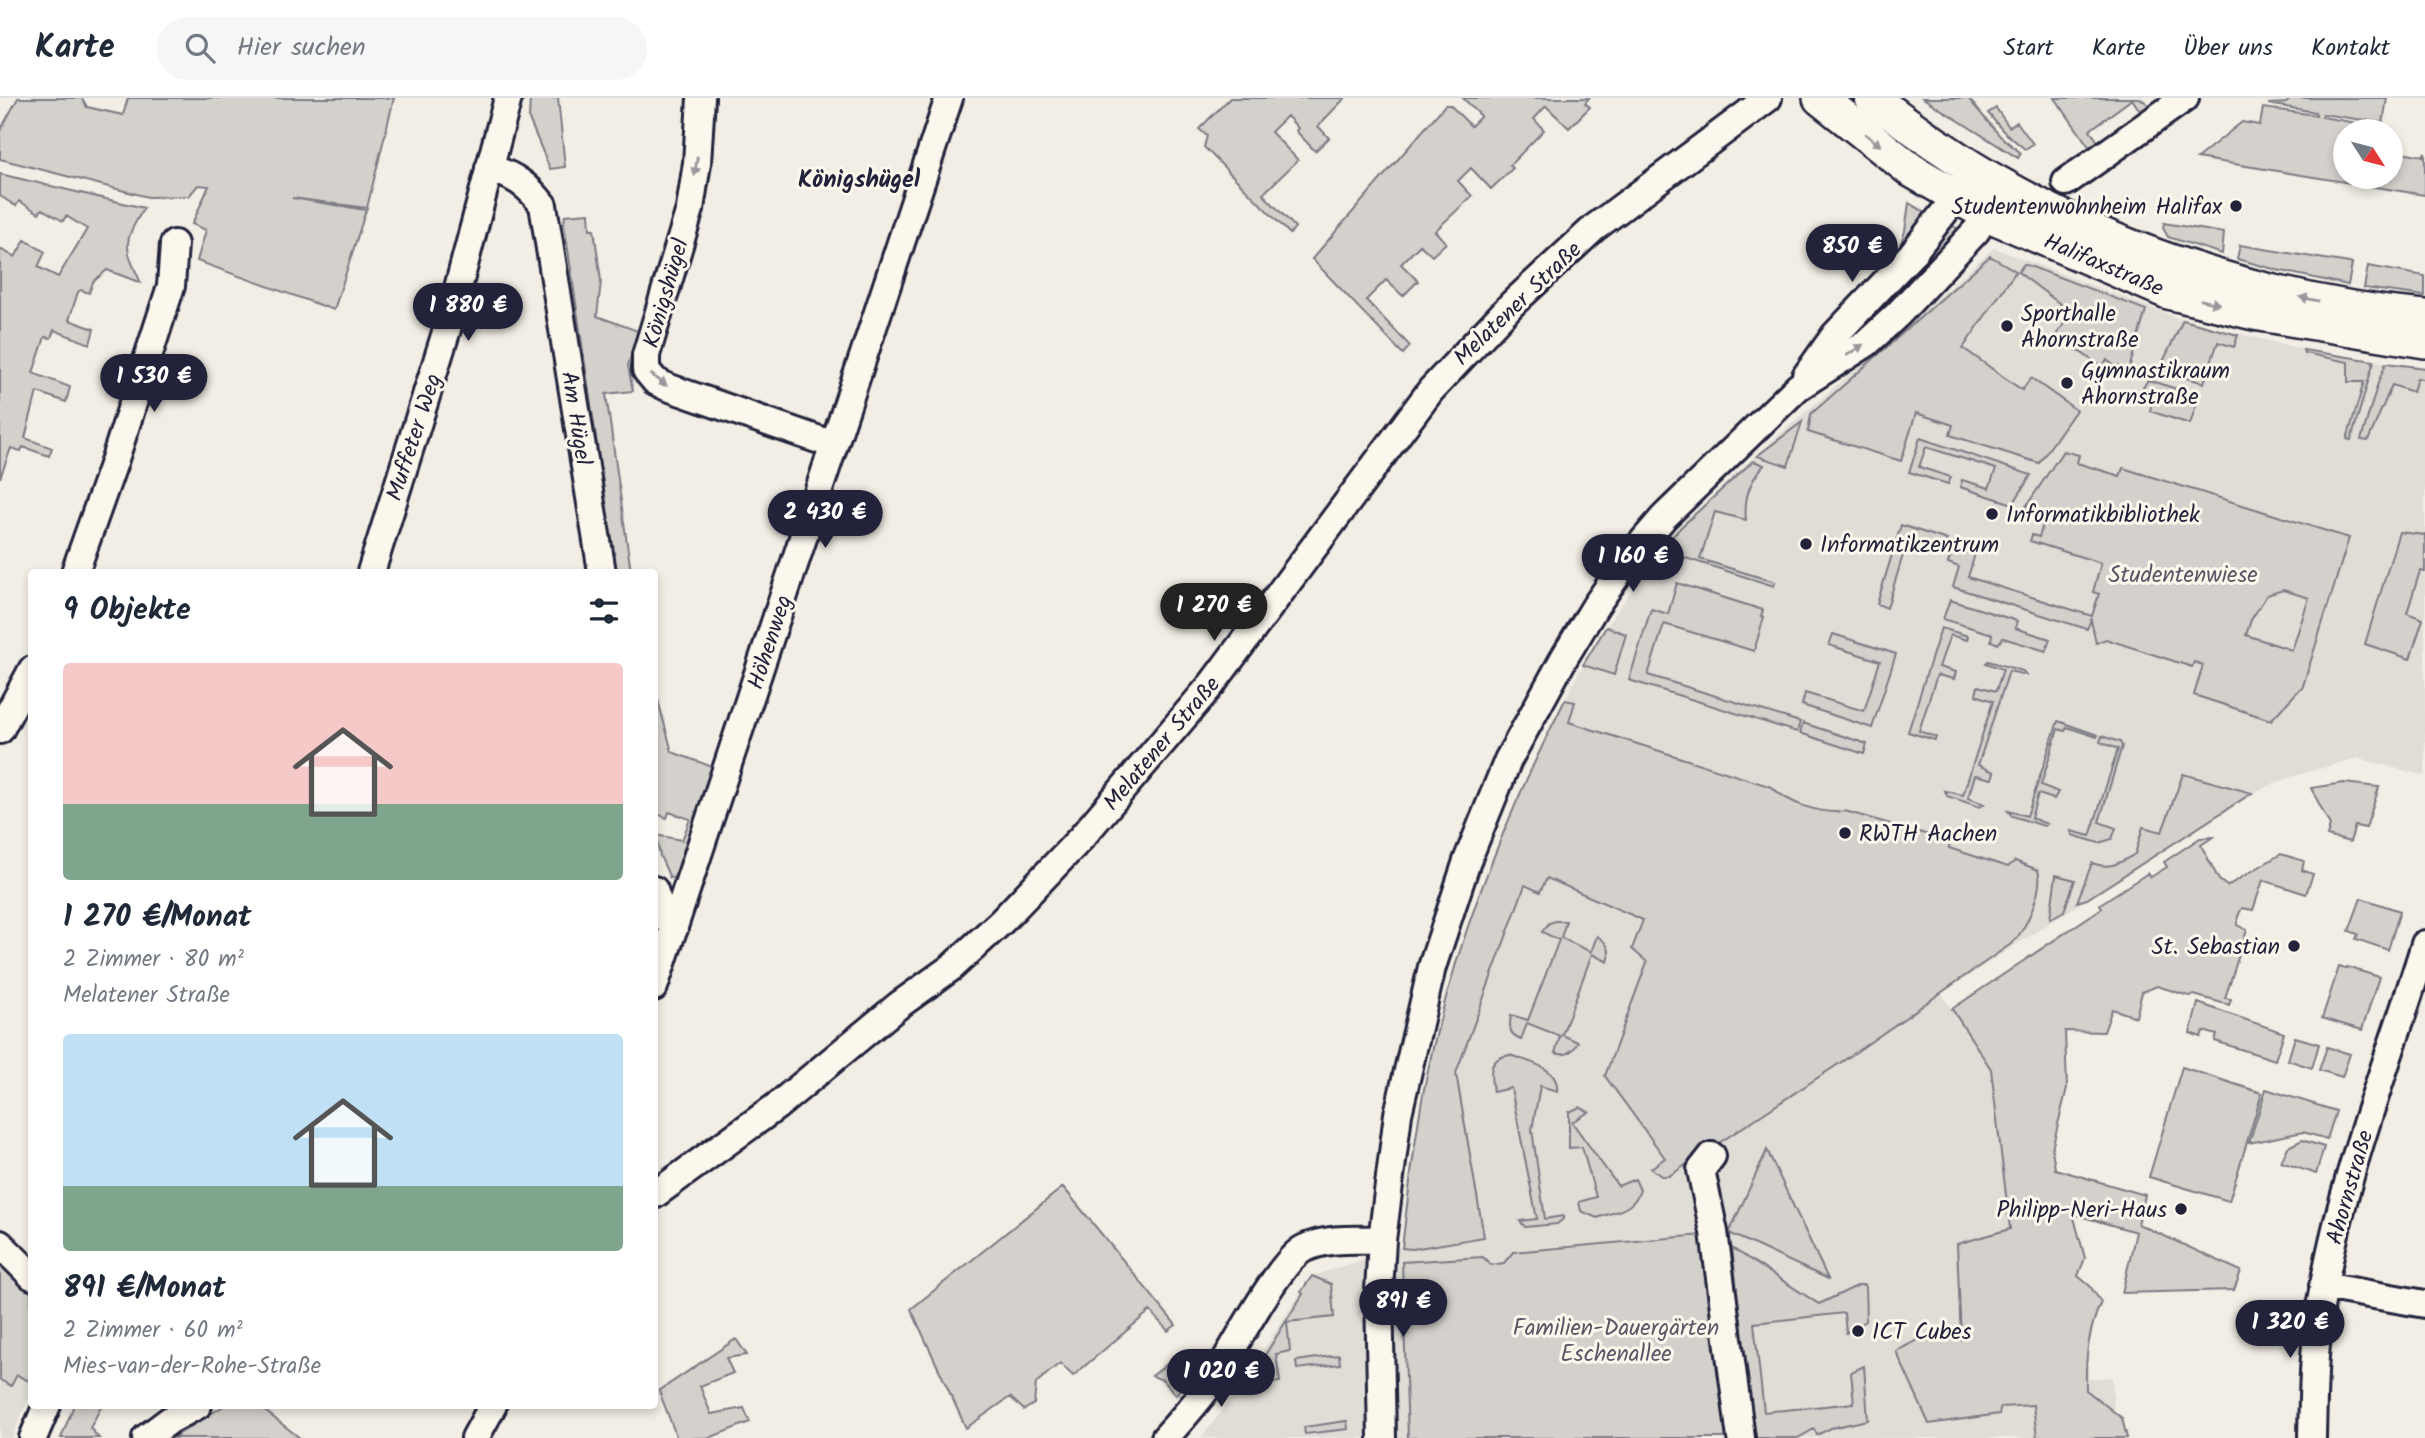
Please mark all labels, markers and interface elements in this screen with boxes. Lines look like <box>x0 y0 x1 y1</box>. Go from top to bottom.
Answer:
search box <box>157 17 647 80</box>
text: Karte <box>35 22 115 75</box>
text: Hier suchen <box>237 27 366 69</box>
icon: search <box>181 29 219 67</box>
text: Start <box>2003 29 2054 68</box>
text: Karte <box>2092 29 2145 68</box>
text: Über uns <box>2183 29 2273 68</box>
text: Kontakt <box>2311 29 2390 68</box>
north arrow <box>2333 119 2403 189</box>
map controls <box>2333 119 2403 189</box>
one-way arrow <box>1864 133 1882 148</box>
one-way arrow <box>691 155 702 177</box>
district label: Königshügel <box>798 161 921 200</box>
place label: Studentenwohnheim Halifax <box>1951 190 2223 226</box>
marker: Studentenwohnheim Halifax <box>2228 198 2244 214</box>
street label: Halifaxstraße <box>2038 224 2169 307</box>
pin: 850 € <box>1803 225 1901 284</box>
text: 850 € <box>1822 229 1882 265</box>
street label: Königshügel <box>634 234 700 353</box>
street label: Melatener Straße <box>1446 234 1591 375</box>
pin: 1 880 € <box>403 284 533 343</box>
text: 1 880 € <box>429 288 507 324</box>
one-way arrow <box>2298 293 2320 304</box>
place label: Sporthalle Ahornstraße <box>2021 297 2139 359</box>
one-way arrow <box>2199 297 2221 308</box>
marker: Sporthalle Ahornstraße <box>1999 318 2015 334</box>
one-way arrow <box>1845 344 1865 357</box>
pin: 1 530 € <box>89 354 219 414</box>
place label: Gymnastikraum Ahornstraße <box>2081 354 2230 416</box>
text: 1 530 € <box>116 359 192 395</box>
street label: Muffeter Weg <box>377 369 452 506</box>
street label: Am Hügel <box>550 369 600 468</box>
one-way arrow <box>649 373 667 388</box>
marker: Gymnastikraum Ahornstraße <box>2059 375 2075 391</box>
pin: 2 430 € <box>760 490 890 550</box>
text: 2 430 € <box>784 495 866 531</box>
place label: Informatikbibliothek <box>2006 498 2200 534</box>
marker: Informatikbibliothek <box>1984 506 2000 522</box>
place label: Informatikzentrum <box>1820 528 1999 564</box>
pin: 1 160 € <box>1568 534 1698 594</box>
marker: Informatikzentrum <box>1798 536 1814 552</box>
text: 1 160 € <box>1598 539 1668 575</box>
park label: Studentenwiese <box>2108 558 2258 594</box>
pin: 1 270 € <box>1149 584 1279 643</box>
text: 9 Objekte <box>63 587 191 635</box>
text: 1 270 € <box>1176 588 1252 624</box>
street label: Höhenweg <box>739 591 803 695</box>
icon: filters <box>585 592 623 630</box>
street label: Melatener Straße <box>1095 669 1230 820</box>
icon: home <box>280 709 406 835</box>
place label: RWTH Aachen <box>1859 817 1997 853</box>
marker: RWTH Aachen <box>1837 825 1853 841</box>
text: 1 270 €/Monat <box>63 894 252 942</box>
place label: St. Sebastian <box>2152 930 2280 966</box>
marker: St. Sebastian <box>2286 938 2302 954</box>
text: 2 Zimmer · 80 m² <box>63 942 244 978</box>
text: Melatener Straße <box>63 978 230 1014</box>
icon: home <box>280 1080 406 1206</box>
street label: Ahornstraße <box>2317 1126 2384 1249</box>
place label: Philipp-Neri-Haus <box>1996 1193 2167 1229</box>
marker: Philipp-Neri-Haus <box>2173 1201 2189 1217</box>
text: 891 €/Monat <box>63 1265 226 1313</box>
pin: 891 € <box>1354 1280 1452 1339</box>
text: 891 € <box>1375 1284 1431 1320</box>
pin: 1 320 € <box>2225 1300 2355 1360</box>
text: 1 320 € <box>2251 1305 2329 1341</box>
park label: Familien-Dauergärten Eschenallee <box>1513 1311 1719 1373</box>
text: 2 Zimmer · 60 m² <box>63 1313 243 1349</box>
place label: ICT Cubes <box>1872 1315 1972 1351</box>
marker: ICT Cubes <box>1850 1323 1866 1339</box>
text: Mies-van-der-Rohe-Straße <box>63 1349 321 1385</box>
pin: 1 020 € <box>1156 1350 1286 1409</box>
text: 1 020 € <box>1183 1354 1259 1390</box>

